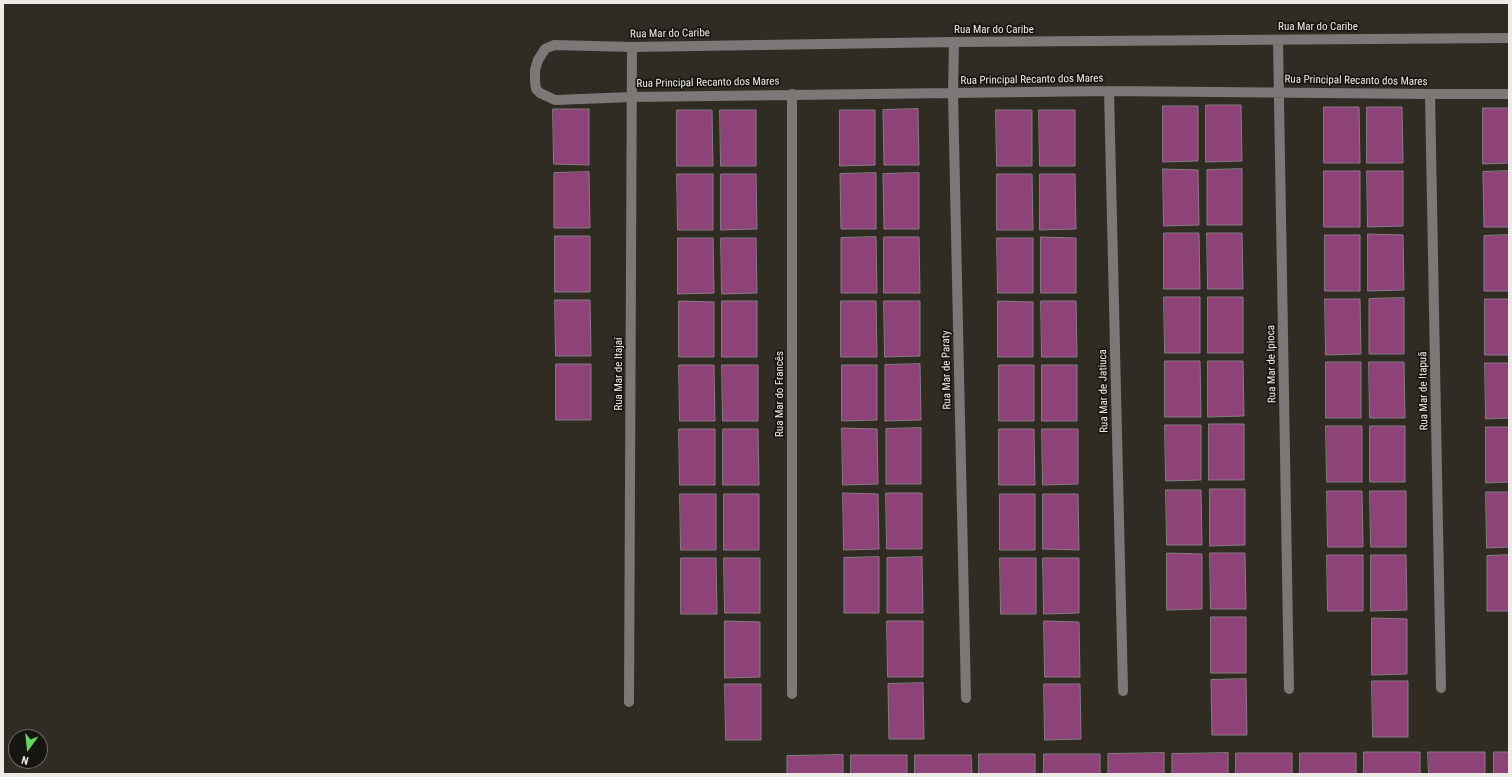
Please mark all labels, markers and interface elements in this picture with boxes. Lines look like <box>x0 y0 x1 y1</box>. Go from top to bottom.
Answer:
street label: Rua Mar do Caribe <box>1278 20 1358 34</box>
street label: Rua Mar do Caribe <box>954 23 1034 37</box>
street label: Rua Mar do Caribe <box>630 27 710 41</box>
street label: Rua Principal Recanto dos Mares <box>960 72 1104 88</box>
street label: Rua Principal Recanto dos Mares <box>1284 73 1428 89</box>
street label: Rua Principal Recanto dos Mares <box>636 75 780 91</box>
street label: Rua Mar de Ipioca <box>1265 325 1279 403</box>
street label: Rua Mar de Paraty <box>940 330 954 410</box>
street label: Rua Mar de Itajaí <box>612 337 626 411</box>
street label: Rua Mar de Jatiuca <box>1097 349 1111 433</box>
street label: Rua Mar do Francês <box>773 351 787 437</box>
street label: Rua Mar de Itapuã <box>1417 351 1431 431</box>
north arrow <box>8 729 48 769</box>
text: N <box>20 753 30 767</box>

